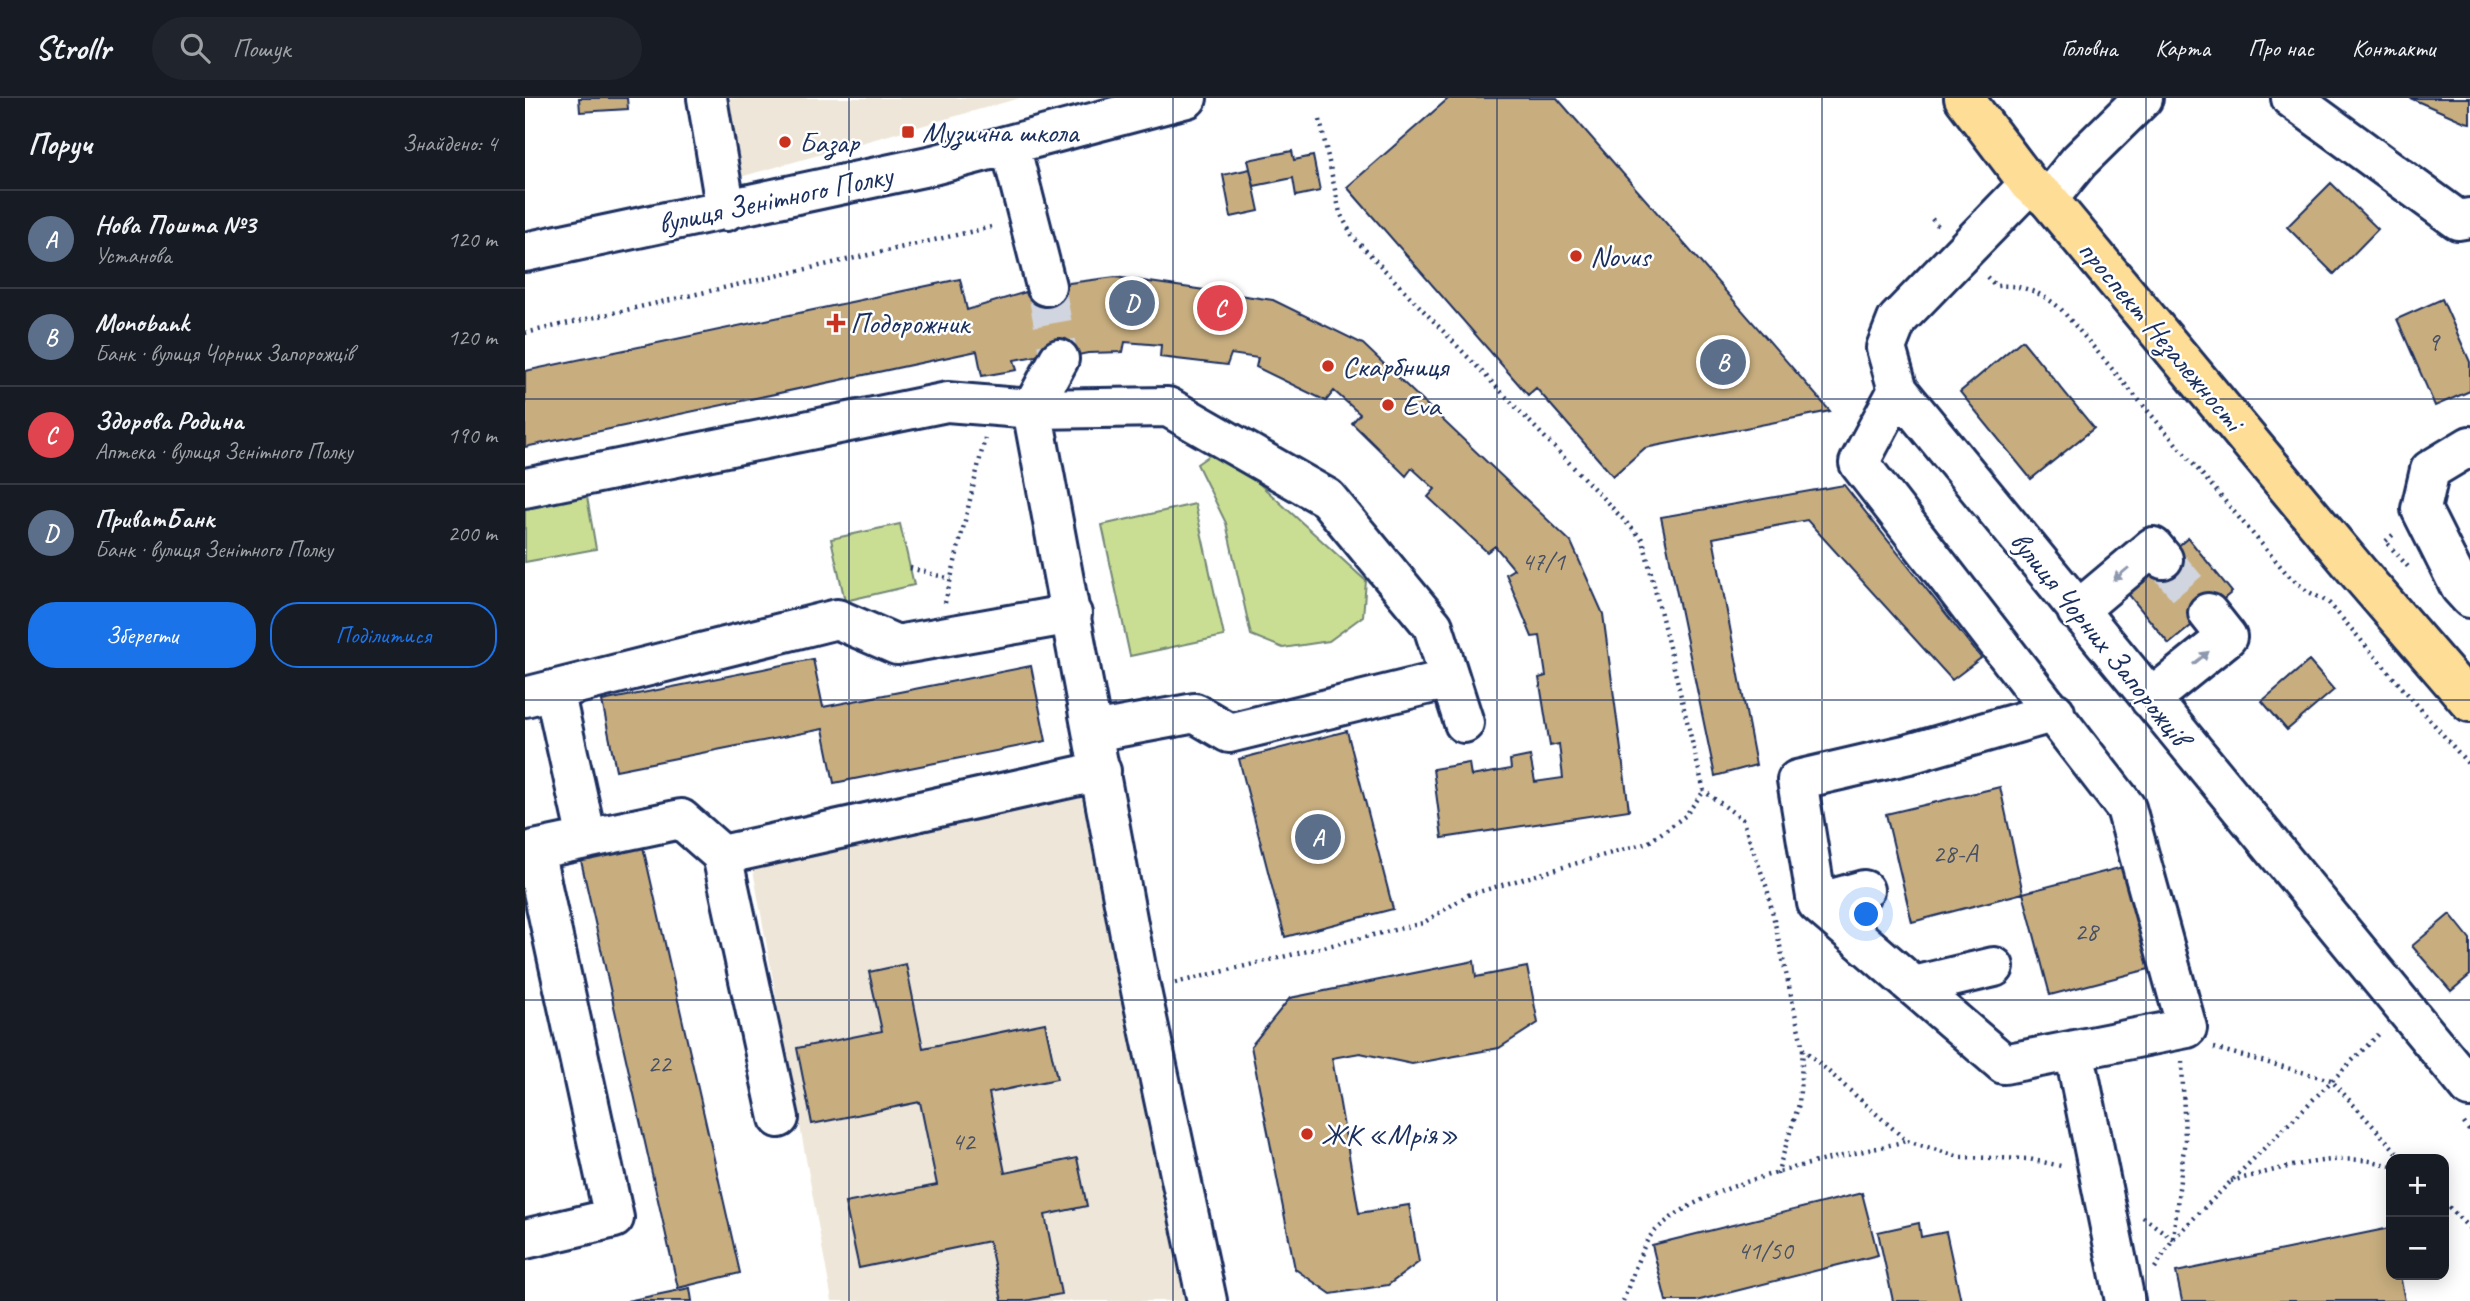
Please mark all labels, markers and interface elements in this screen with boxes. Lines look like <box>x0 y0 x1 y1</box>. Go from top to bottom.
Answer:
search box <box>152 17 642 80</box>
text: Strollr <box>35 27 110 69</box>
icon: search <box>176 29 214 67</box>
text: Пошук <box>232 32 290 65</box>
text: Головна <box>2061 33 2117 63</box>
text: Карта <box>2155 33 2210 63</box>
text: Про нас <box>2248 33 2314 63</box>
text: Контакти <box>2352 33 2435 63</box>
place label: Музична школа <box>922 113 1080 151</box>
place label: Базар <box>799 123 861 161</box>
marker: Музична школа <box>900 124 916 140</box>
text: Поруч <box>28 125 92 163</box>
text: Знайдено: 4 <box>402 129 497 158</box>
marker: Базар <box>777 134 793 150</box>
street label: вулиця Зенітного Полку <box>654 155 898 242</box>
text: Нова Пошта №3 <box>95 208 256 241</box>
text: A <box>45 225 57 254</box>
text: 120 m <box>448 225 497 254</box>
street label: проспект Незалежності <box>2070 232 2254 441</box>
place label: Novus <box>1590 237 1653 275</box>
text: Установа <box>95 241 171 270</box>
marker: Novus <box>1568 248 1584 264</box>
pin: D <box>1109 277 1155 329</box>
pin: C <box>1197 282 1243 334</box>
place label: Подорожник <box>850 304 971 342</box>
text: Monobank <box>95 306 189 339</box>
marker: Подорожник <box>828 315 844 331</box>
text: B <box>45 323 57 352</box>
text: 120 m <box>448 323 497 352</box>
house number: 9 <box>2427 325 2441 358</box>
pin: B <box>1700 336 1746 388</box>
text: Банк · вулиця Чорних Запорожців <box>95 339 353 368</box>
place label: Скарбниця <box>1342 347 1451 385</box>
marker: Скарбниця <box>1320 358 1336 374</box>
place label: Eva <box>1402 386 1442 424</box>
marker: Eva <box>1380 397 1396 413</box>
text: Здорова Родина <box>95 404 243 437</box>
text: C <box>46 421 56 450</box>
text: 190 m <box>448 421 497 450</box>
text: Аптека · вулиця Зенітного Полку <box>95 437 353 466</box>
text: ПриватБанк <box>95 502 214 535</box>
text: D <box>44 519 58 548</box>
text: 200 m <box>448 519 497 548</box>
street label: вулиця Чорних Запорожців <box>2002 523 2202 758</box>
text: Банк · вулиця Зенітного Полку <box>95 535 333 564</box>
house number: 47/1 <box>1521 545 1566 578</box>
one-way arrow <box>2112 566 2130 582</box>
button: Зберегти <box>28 602 256 668</box>
button: Поділитися <box>270 602 497 668</box>
one-way arrow <box>2192 651 2209 666</box>
pin: A <box>1295 811 1341 863</box>
house number: 28-А <box>1933 837 1979 870</box>
your location <box>1849 897 1883 931</box>
house number: 28 <box>2074 915 2100 948</box>
house number: 22 <box>647 1047 673 1080</box>
place label: ЖК «Мрія» <box>1321 1115 1458 1153</box>
house number: 42 <box>951 1125 977 1158</box>
marker: ЖК «Мрія» <box>1299 1126 1315 1142</box>
map controls <box>2386 1154 2449 1280</box>
button: + <box>2386 1154 2449 1217</box>
button: − <box>2386 1217 2449 1280</box>
house number: 41/50 <box>1737 1234 1795 1267</box>

